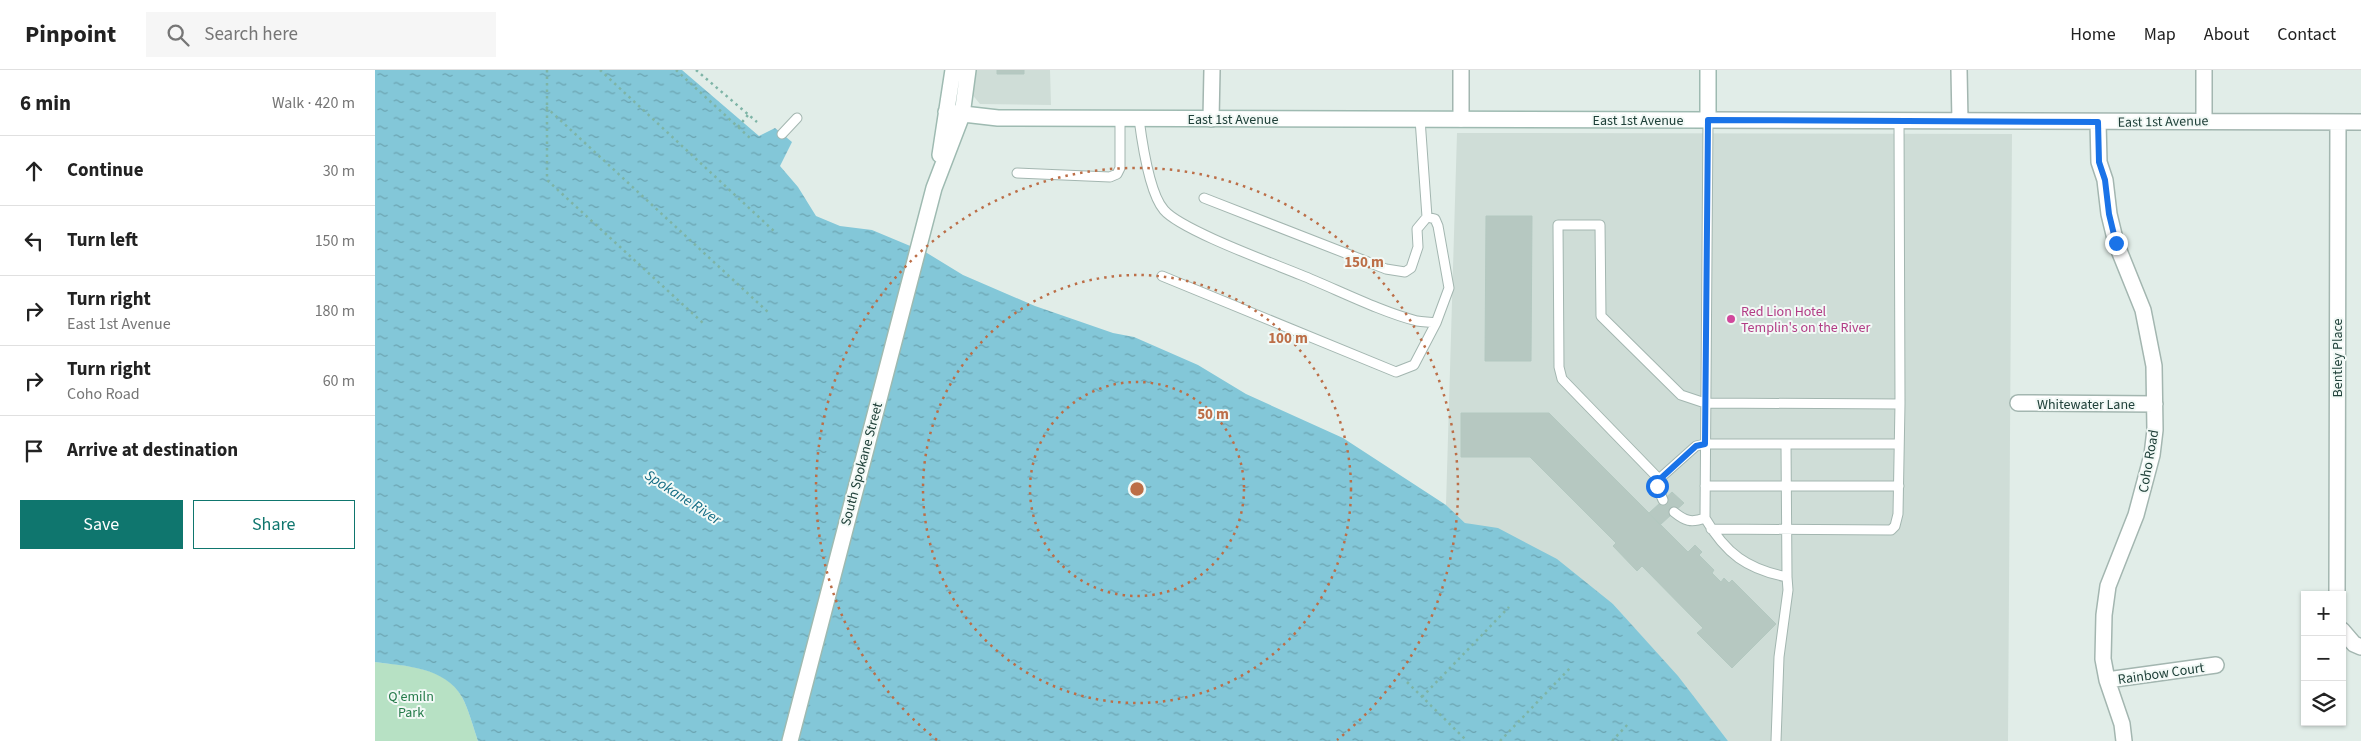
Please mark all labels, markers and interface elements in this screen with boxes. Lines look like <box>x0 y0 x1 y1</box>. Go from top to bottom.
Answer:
search box <box>146 12 496 57</box>
text: Pinpoint <box>25 17 116 52</box>
icon: search <box>164 21 192 49</box>
text: Search here <box>204 21 298 48</box>
text: Home <box>2070 22 2116 47</box>
text: Map <box>2144 22 2176 47</box>
text: About <box>2204 22 2249 47</box>
text: Contact <box>2277 22 2336 47</box>
text: 6 min <box>20 88 71 118</box>
text: Walk · 420 m <box>272 92 355 114</box>
street label: East 1st Avenue <box>1188 110 1278 130</box>
street label: East 1st Avenue <box>1593 111 1683 131</box>
street label: East 1st Avenue <box>2117 111 2209 133</box>
icon: ahead <box>20 157 48 185</box>
text: Continue <box>67 157 144 184</box>
text: 30 m <box>323 160 355 182</box>
icon: left <box>20 227 48 255</box>
text: Turn left <box>67 227 138 254</box>
text: 150 m <box>315 230 355 252</box>
route end <box>2105 232 2128 255</box>
text: 150 m <box>1344 252 1384 273</box>
text: Turn right <box>67 286 151 313</box>
icon: right <box>20 297 48 325</box>
text: 180 m <box>315 300 355 322</box>
place label: Red Lion Hotel Templin's on the River <box>1741 302 1870 338</box>
text: East 1st Avenue <box>67 313 171 335</box>
marker: Red Lion Hotel Templin's on the River <box>1725 313 1737 325</box>
street label: Bentley Place <box>2328 318 2348 398</box>
text: 100 m <box>1268 328 1308 349</box>
text: Turn right <box>67 356 151 383</box>
icon: right <box>20 367 48 395</box>
text: 60 m <box>323 370 355 392</box>
text: Coho Road <box>67 383 140 405</box>
street label: Whitewater Lane <box>2037 395 2135 415</box>
street label: South Spokane Street <box>836 400 888 528</box>
text: 50 m <box>1197 404 1229 425</box>
street label: Coho Road <box>2134 428 2164 494</box>
icon: arrive <box>20 437 48 465</box>
text: Arrive at destination <box>67 437 238 464</box>
water label: Spokane River <box>640 465 726 530</box>
route start <box>1646 475 1669 498</box>
centre of rings <box>1128 480 1146 498</box>
button: Save <box>20 500 183 549</box>
button: Share <box>193 500 355 549</box>
map controls <box>2301 591 2346 726</box>
button: + <box>2301 591 2346 636</box>
button: − <box>2301 636 2346 681</box>
street label: Rainbow Court <box>2117 658 2206 690</box>
button: layers <box>2301 681 2346 726</box>
park label: Q'emiln Park <box>388 687 434 723</box>

